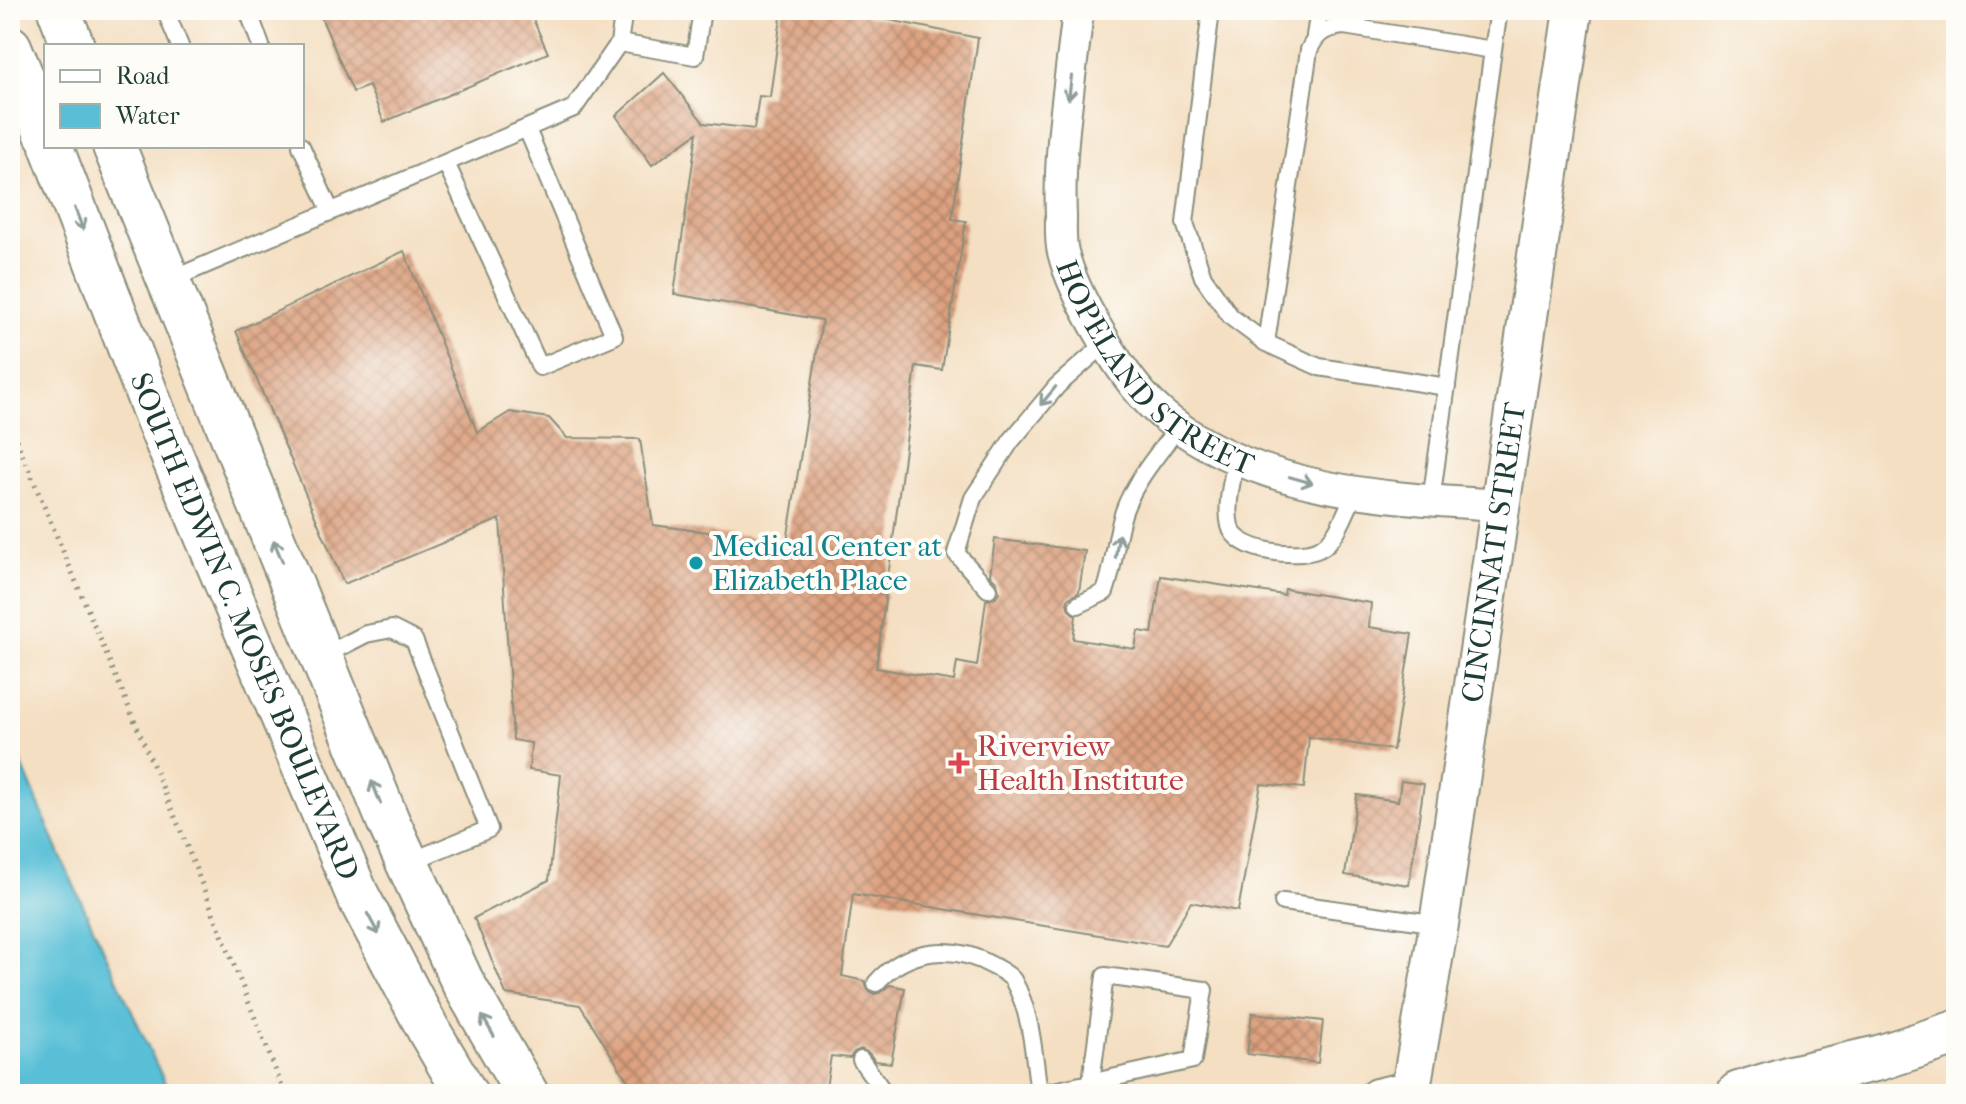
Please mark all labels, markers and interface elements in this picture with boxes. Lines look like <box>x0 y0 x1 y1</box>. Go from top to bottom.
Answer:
legend <box>44 44 304 148</box>
text: Road <box>116 62 170 90</box>
one-way arrow <box>1062 74 1077 100</box>
text: Water <box>115 102 180 130</box>
one-way arrow <box>73 206 87 231</box>
street label: HOPELAND STREET <box>1048 255 1260 483</box>
street label: SOUTH EDWIN C. MOSES BOULEVARD <box>123 368 366 885</box>
one-way arrow <box>1040 385 1058 406</box>
street label: CINCINNATI STREET <box>1455 399 1533 705</box>
one-way arrow <box>1287 474 1313 489</box>
place label: Medical Center at Elizabeth Place <box>712 529 943 598</box>
one-way arrow <box>1110 534 1125 559</box>
one-way arrow <box>270 539 285 564</box>
marker: Medical Center at Elizabeth Place <box>687 554 705 572</box>
place label: Riverview Health Institute <box>977 729 1184 798</box>
marker: Riverview Health Institute <box>948 752 970 774</box>
one-way arrow <box>368 780 382 805</box>
one-way arrow <box>365 911 381 935</box>
one-way arrow <box>480 1015 496 1038</box>

